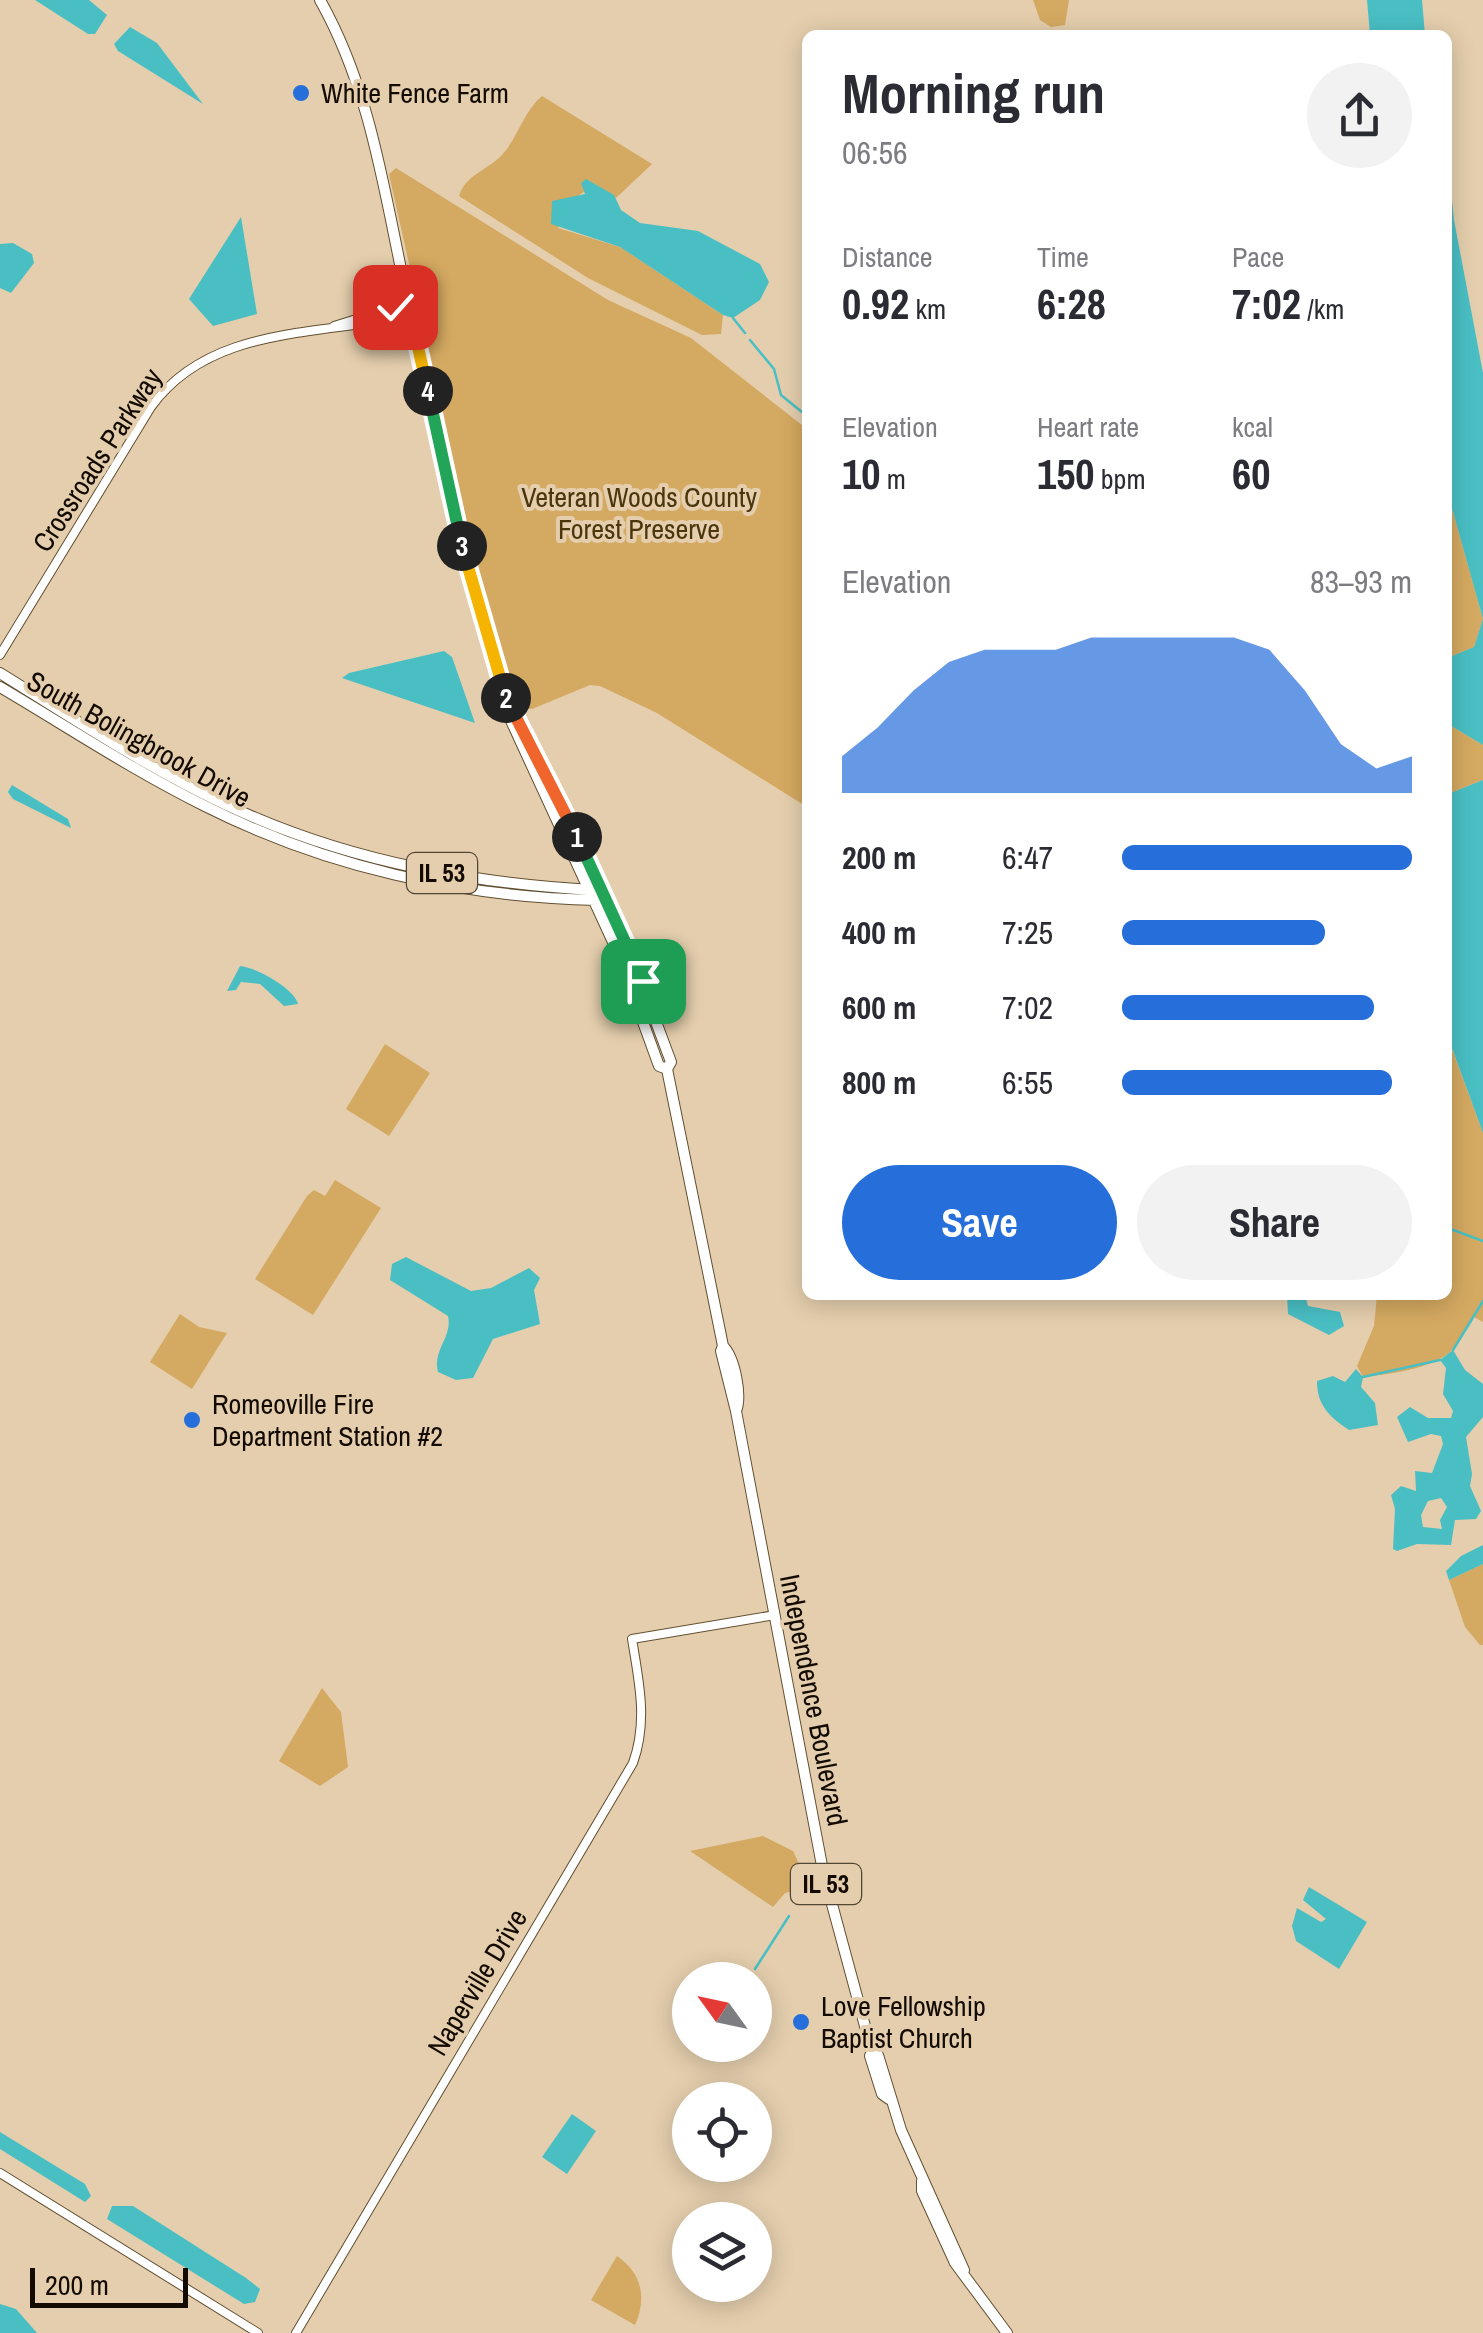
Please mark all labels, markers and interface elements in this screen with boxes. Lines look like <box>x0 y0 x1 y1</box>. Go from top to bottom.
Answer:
text: Morning run <box>842 56 1105 130</box>
button: share <box>1307 63 1412 168</box>
place label: White Fence Farm <box>321 74 509 112</box>
marker: White Fence Farm <box>290 82 312 104</box>
text: 06:56 <box>842 131 908 174</box>
text: Distance <box>842 238 933 276</box>
text: Time <box>1037 238 1089 276</box>
text: Pace <box>1232 238 1284 276</box>
pin <box>353 265 438 350</box>
text: 0.92 <box>842 276 909 332</box>
text: 6:28 <box>1037 276 1106 332</box>
text: 7:02 <box>1232 276 1301 332</box>
icon: check <box>368 280 423 335</box>
text: km <box>909 290 946 328</box>
text: /km <box>1301 290 1344 328</box>
street label: Crossroads Parkway <box>23 360 171 559</box>
pin: 4 <box>403 366 453 416</box>
text: 4 <box>422 372 434 410</box>
text: Elevation <box>842 408 938 446</box>
text: Heart rate <box>1037 408 1139 446</box>
text: kcal <box>1232 408 1273 446</box>
text: 10 <box>842 446 880 502</box>
text: 150 <box>1037 446 1094 502</box>
text: 60 <box>1232 446 1270 502</box>
text: m <box>880 460 906 498</box>
text: bpm <box>1094 460 1146 498</box>
park label: Veteran Woods County Forest Preserve <box>521 478 757 548</box>
pin: 3 <box>437 521 487 571</box>
text: 3 <box>456 527 468 565</box>
text: Elevation <box>842 560 951 603</box>
text: 83–93 m <box>1310 560 1412 603</box>
street label: South Bolingbrook Drive <box>20 662 258 816</box>
pin: 2 <box>481 673 531 723</box>
text: 2 <box>500 679 512 717</box>
pin: 1 <box>552 812 602 862</box>
text: 1 <box>571 818 583 856</box>
text: 200 m <box>842 836 916 879</box>
text: 6:47 <box>1002 836 1053 879</box>
road number: IL 53 <box>407 853 477 893</box>
text: 400 m <box>842 911 916 954</box>
text: 7:25 <box>1002 911 1053 954</box>
pin <box>601 939 686 1024</box>
icon: arrive <box>616 954 671 1009</box>
text: 600 m <box>842 986 916 1029</box>
text: 7:02 <box>1002 986 1053 1029</box>
text: 800 m <box>842 1061 916 1104</box>
text: 6:55 <box>1002 1061 1053 1104</box>
button: Save <box>842 1165 1117 1280</box>
button: Share <box>1137 1165 1412 1280</box>
place label: Romeoville Fire Department Station #2 <box>212 1385 443 1455</box>
marker: Romeoville Fire Department Station #2 <box>181 1409 203 1431</box>
street label: Independence Boulevard <box>771 1571 857 1829</box>
road number: IL 53 <box>791 1864 861 1904</box>
street label: Naperville Drive <box>418 1902 536 2062</box>
north arrow <box>672 1962 772 2062</box>
map controls <box>672 1962 772 2302</box>
place label: Love Fellowship Baptist Church <box>821 1987 986 2057</box>
marker: Love Fellowship Baptist Church <box>790 2011 812 2033</box>
button: locate <box>672 2082 772 2182</box>
button: layers <box>672 2202 772 2302</box>
scale bar <box>30 2263 188 2308</box>
text: 200 m <box>45 2266 109 2304</box>

